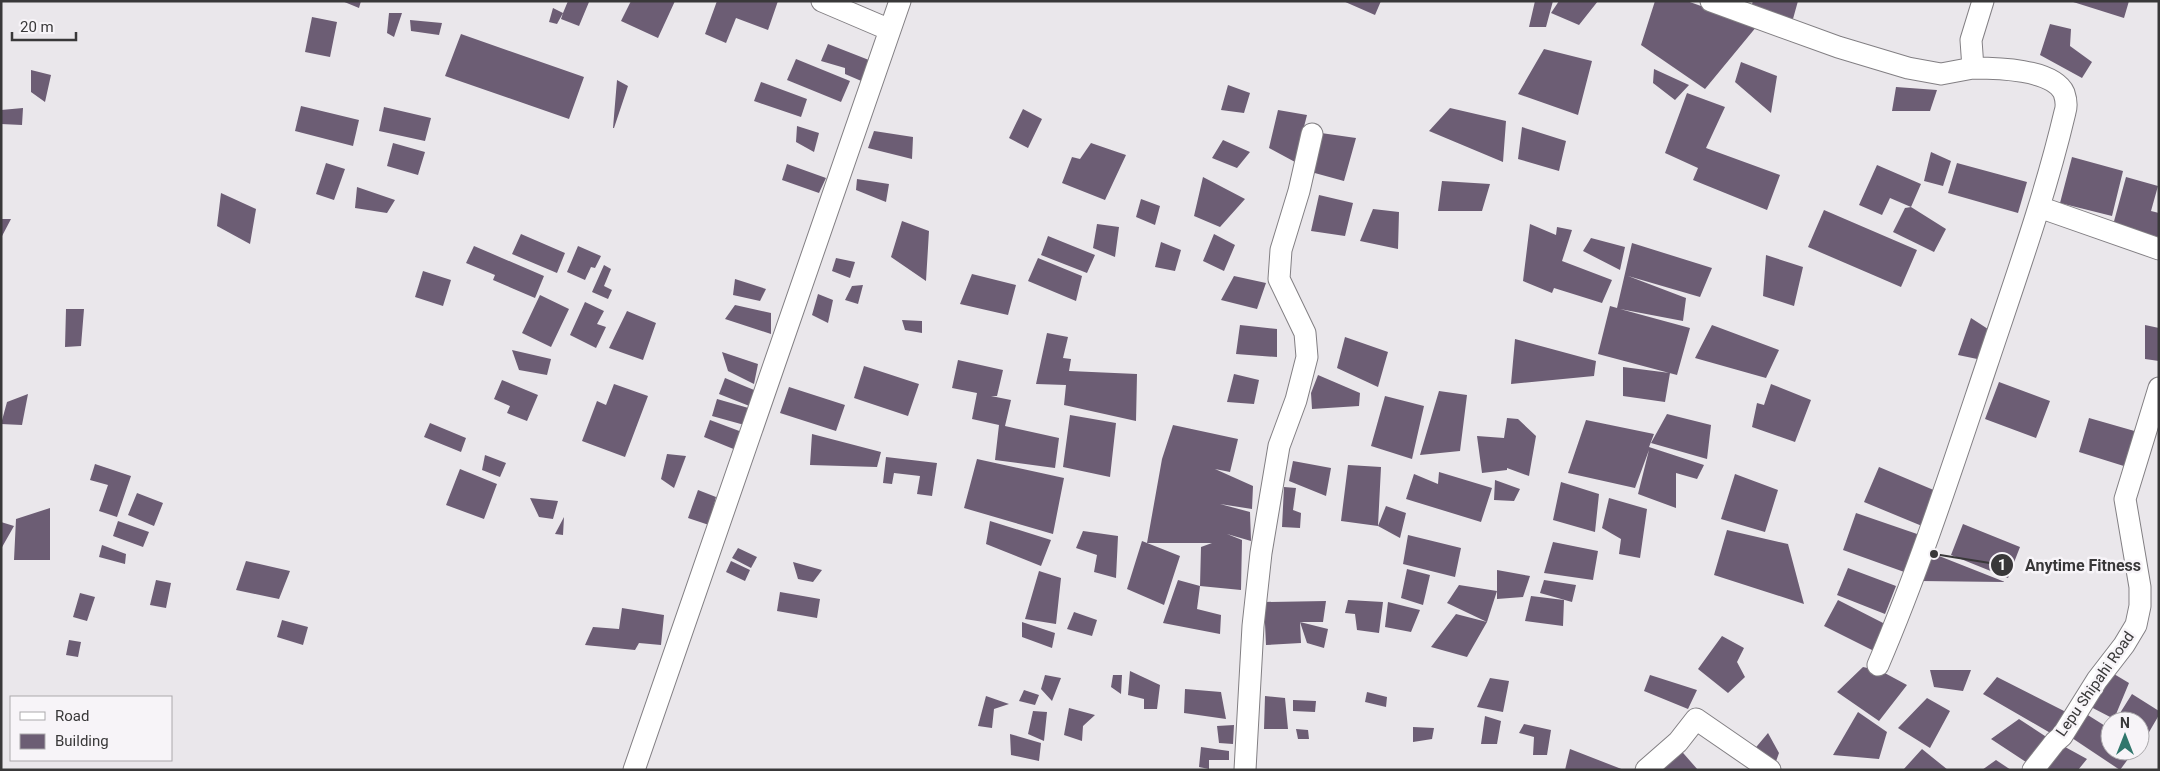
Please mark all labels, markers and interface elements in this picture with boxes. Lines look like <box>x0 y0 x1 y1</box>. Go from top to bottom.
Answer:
scale bar <box>12 10 76 42</box>
text: 20 m <box>20 18 54 36</box>
callout: Anytime Fitness <box>1990 550 2151 581</box>
text: 1 <box>1998 556 2006 574</box>
text: Anytime Fitness <box>2025 556 2141 575</box>
street label: Lepu Shipahi Road <box>2052 628 2138 740</box>
legend <box>10 696 172 761</box>
text: Road <box>55 707 89 725</box>
north arrow <box>2100 711 2150 761</box>
text: N <box>2120 715 2130 731</box>
text: Building <box>55 732 109 750</box>

